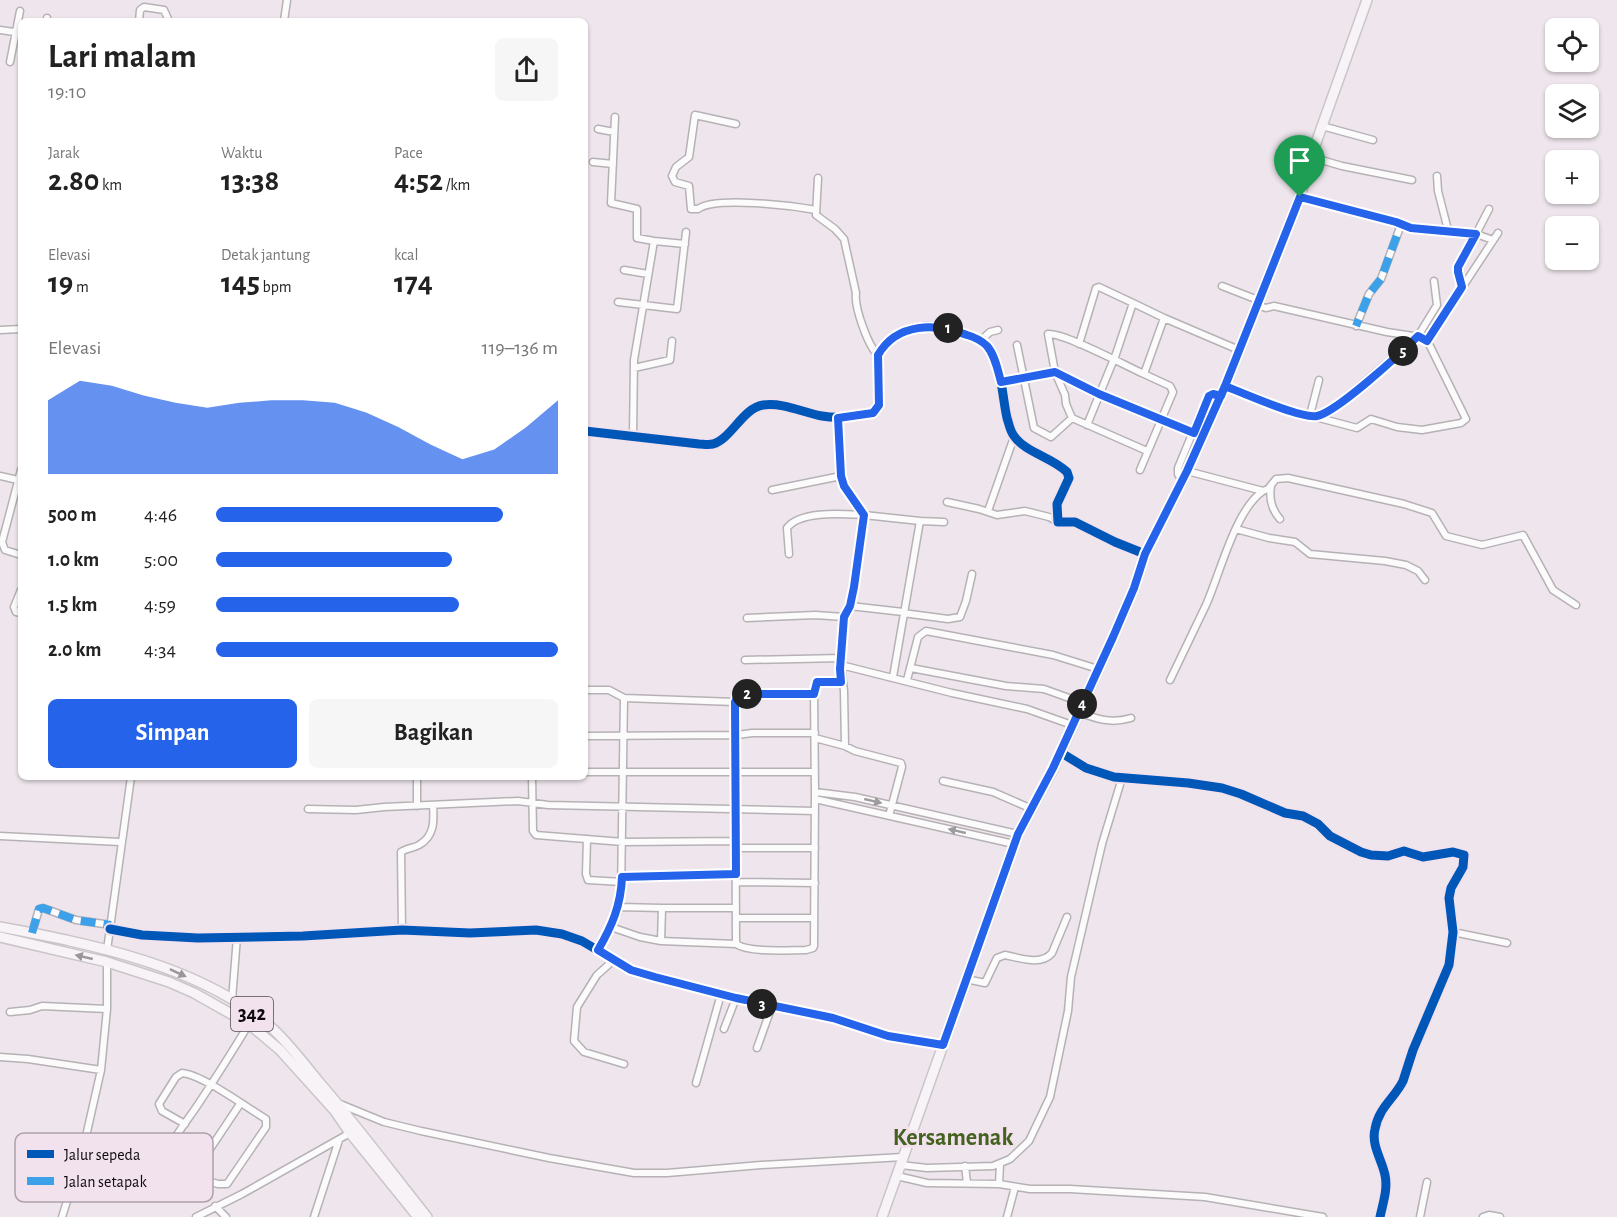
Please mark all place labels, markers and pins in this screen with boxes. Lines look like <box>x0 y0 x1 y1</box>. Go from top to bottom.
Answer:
pin <box>1274 135 1325 197</box>
pin: 1 <box>933 313 963 343</box>
pin: 5 <box>1388 336 1418 366</box>
pin: 2 <box>732 679 762 709</box>
pin: 4 <box>1067 689 1097 719</box>
pin: 3 <box>747 989 777 1019</box>

